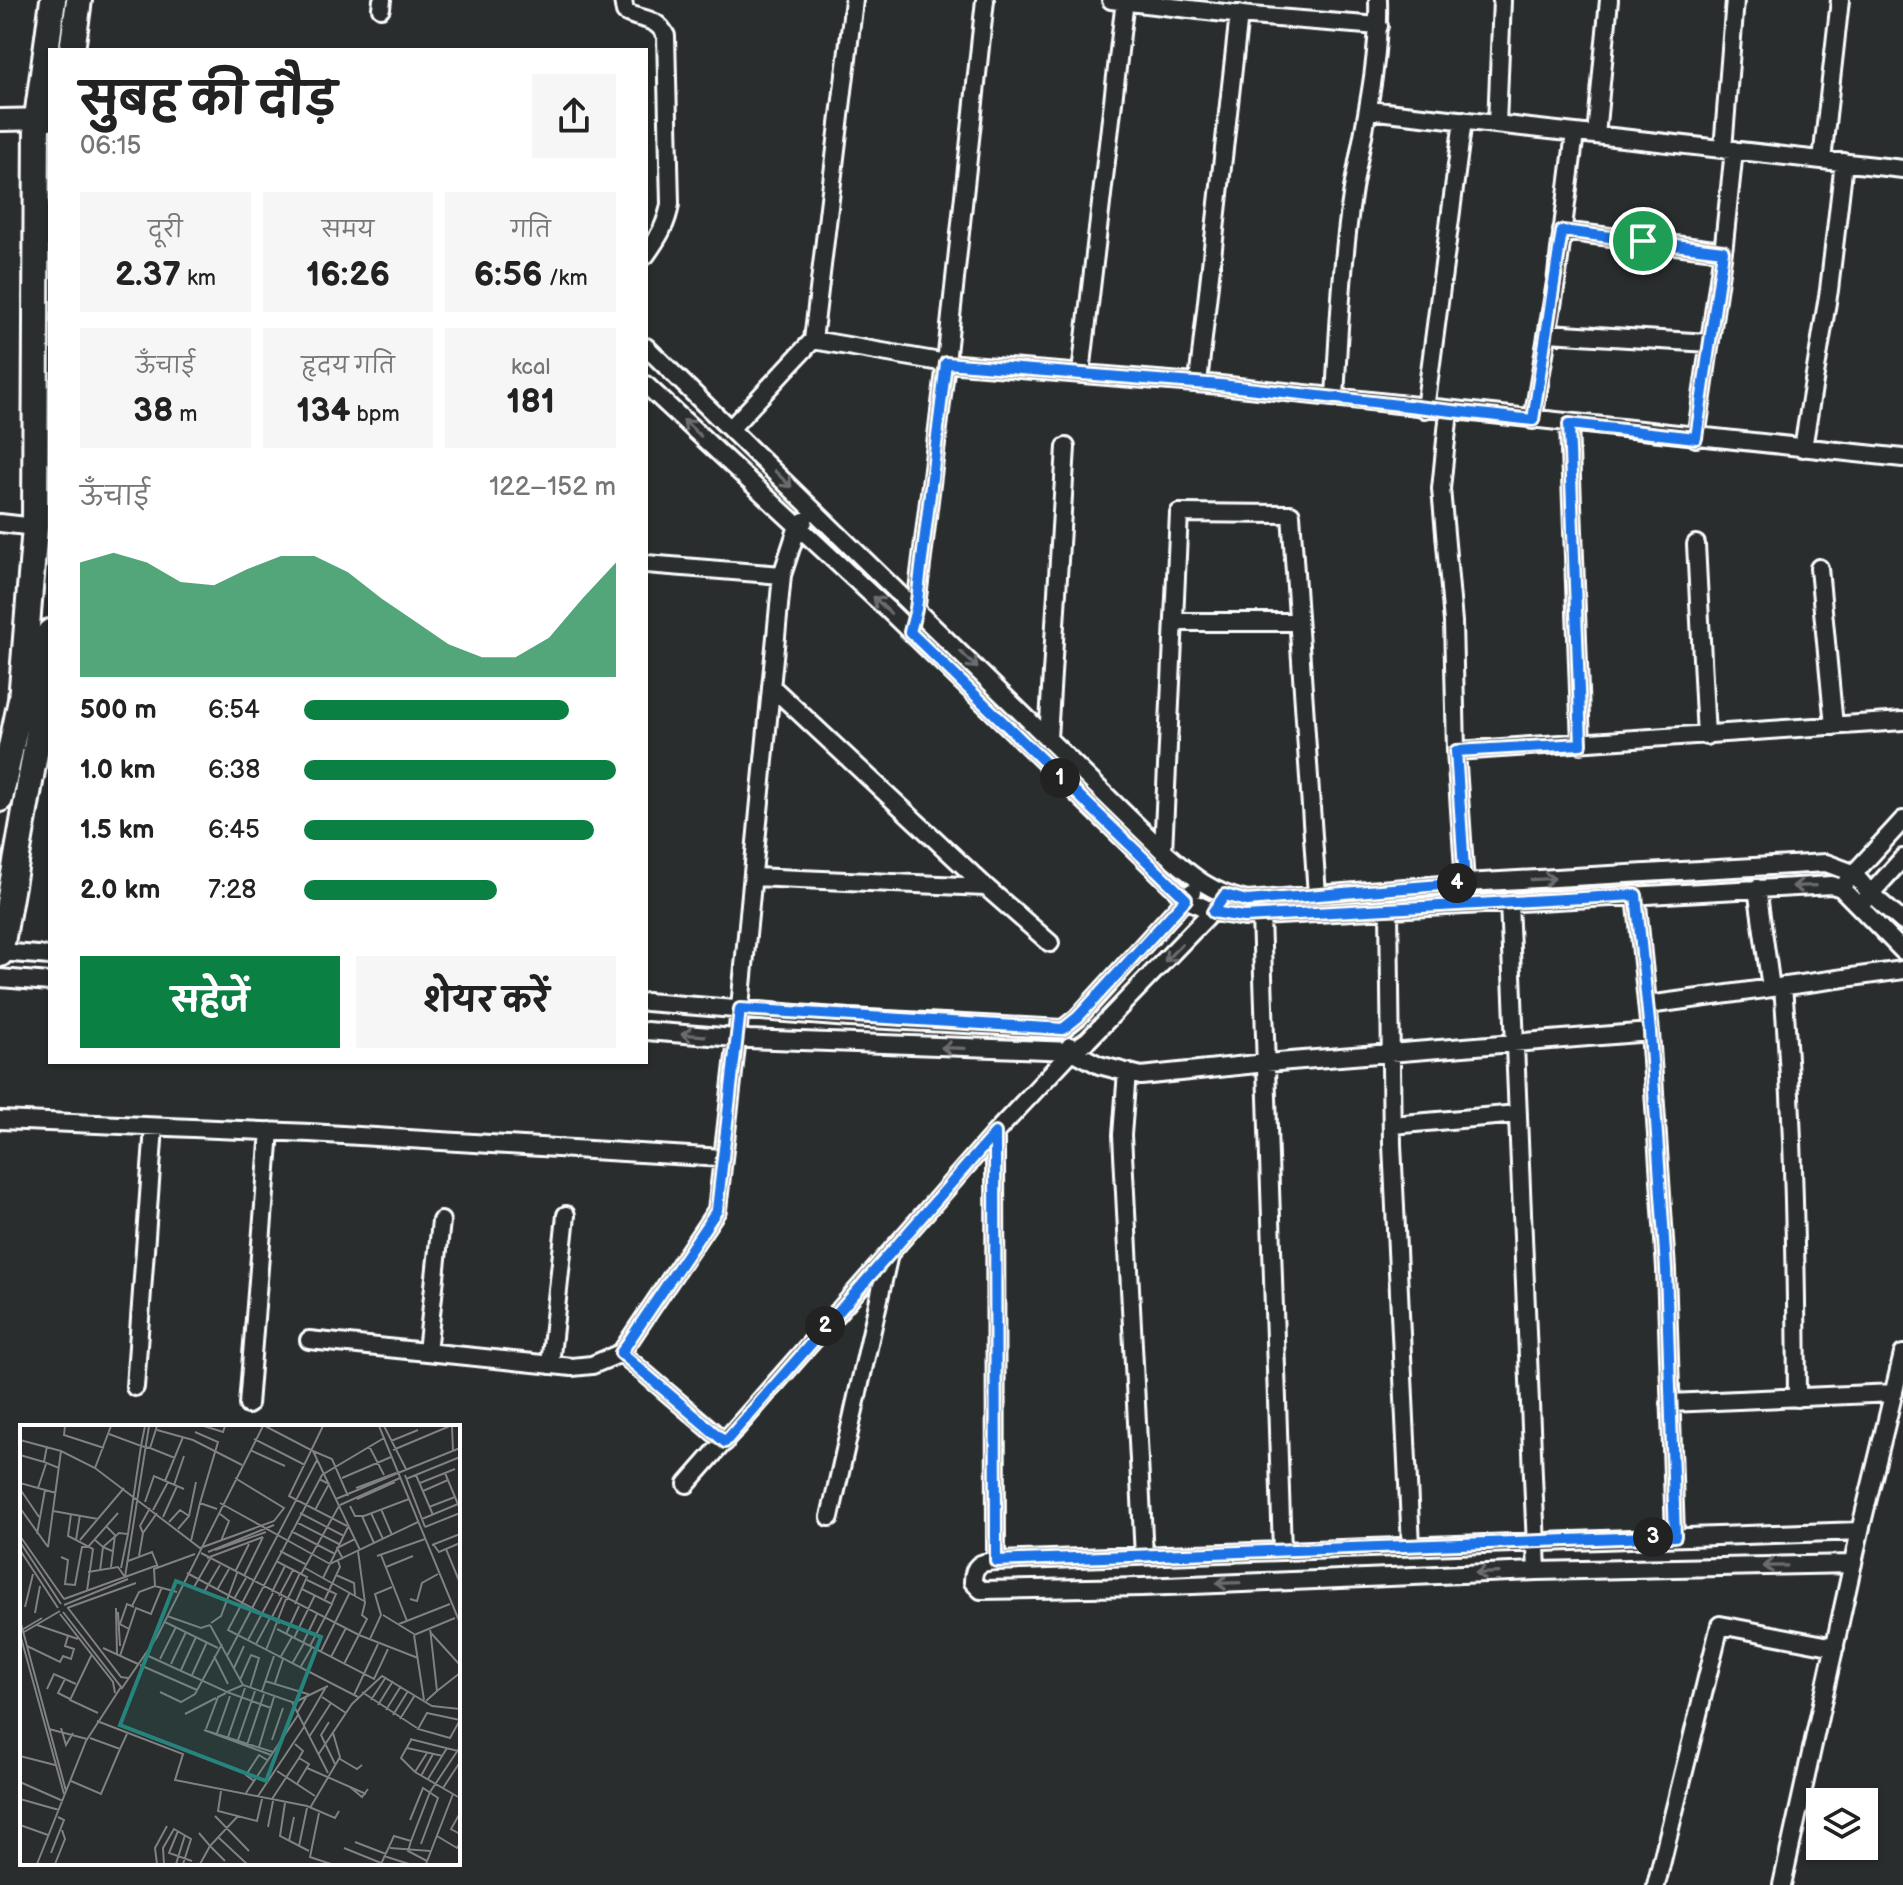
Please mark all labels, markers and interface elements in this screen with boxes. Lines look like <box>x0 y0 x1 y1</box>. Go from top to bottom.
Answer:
text: सुबह की दौड़ <box>80 74 337 127</box>
button: share <box>532 74 616 158</box>
text: 06:15 <box>80 131 141 162</box>
pin <box>1609 207 1677 275</box>
text: दूरी <box>148 217 183 244</box>
text: समय <box>322 217 374 244</box>
text: गति <box>511 217 551 244</box>
icon: arrive <box>1621 219 1665 263</box>
text: 2.37 <box>115 254 181 295</box>
text: 16:26 <box>306 254 390 295</box>
text: 6:56 <box>474 254 543 295</box>
text: km <box>181 265 216 292</box>
text: /km <box>543 265 588 292</box>
text: ऊँचाई <box>136 353 195 380</box>
text: हृदय गति <box>301 353 395 380</box>
text: kcal <box>511 354 550 381</box>
text: 181 <box>506 381 555 422</box>
text: 38 <box>133 390 173 431</box>
text: 134 <box>296 390 350 431</box>
text: m <box>173 401 198 428</box>
text: bpm <box>350 401 400 428</box>
one-way arrow <box>682 419 702 438</box>
one-way arrow <box>773 469 793 488</box>
text: 122–152 m <box>489 472 616 503</box>
text: ऊँचाई <box>80 482 150 513</box>
one-way arrow <box>873 597 893 615</box>
one-way arrow <box>959 651 979 670</box>
text: 500 m <box>80 695 157 726</box>
text: 6:54 <box>208 695 260 726</box>
text: 1.0 km <box>80 755 156 786</box>
text: 6:38 <box>208 755 260 786</box>
pin: 1 <box>1040 758 1080 798</box>
text: 1 <box>1055 764 1065 791</box>
text: 1.5 km <box>80 815 155 846</box>
text: 6:45 <box>208 815 260 846</box>
pin: 4 <box>1437 863 1477 903</box>
text: 4 <box>1451 869 1463 896</box>
one-way arrow <box>1529 871 1556 886</box>
text: 2.0 km <box>80 875 160 906</box>
text: 7:28 <box>208 875 257 906</box>
one-way arrow <box>1791 878 1818 893</box>
one-way arrow <box>1163 943 1182 963</box>
button: सहेजें <box>80 956 340 1048</box>
button: शेयर करें <box>356 956 616 1048</box>
one-way arrow <box>680 1027 707 1042</box>
one-way arrow <box>940 1040 967 1055</box>
pin: 2 <box>805 1306 845 1346</box>
text: 2 <box>818 1312 832 1339</box>
inset map <box>20 1425 460 1865</box>
pin: 3 <box>1633 1517 1673 1557</box>
text: 3 <box>1647 1523 1659 1550</box>
one-way arrow <box>1762 1558 1789 1574</box>
one-way arrow <box>1474 1566 1501 1581</box>
one-way arrow <box>1215 1576 1242 1591</box>
map controls <box>1806 1788 1878 1860</box>
button: layers <box>1806 1788 1878 1860</box>

